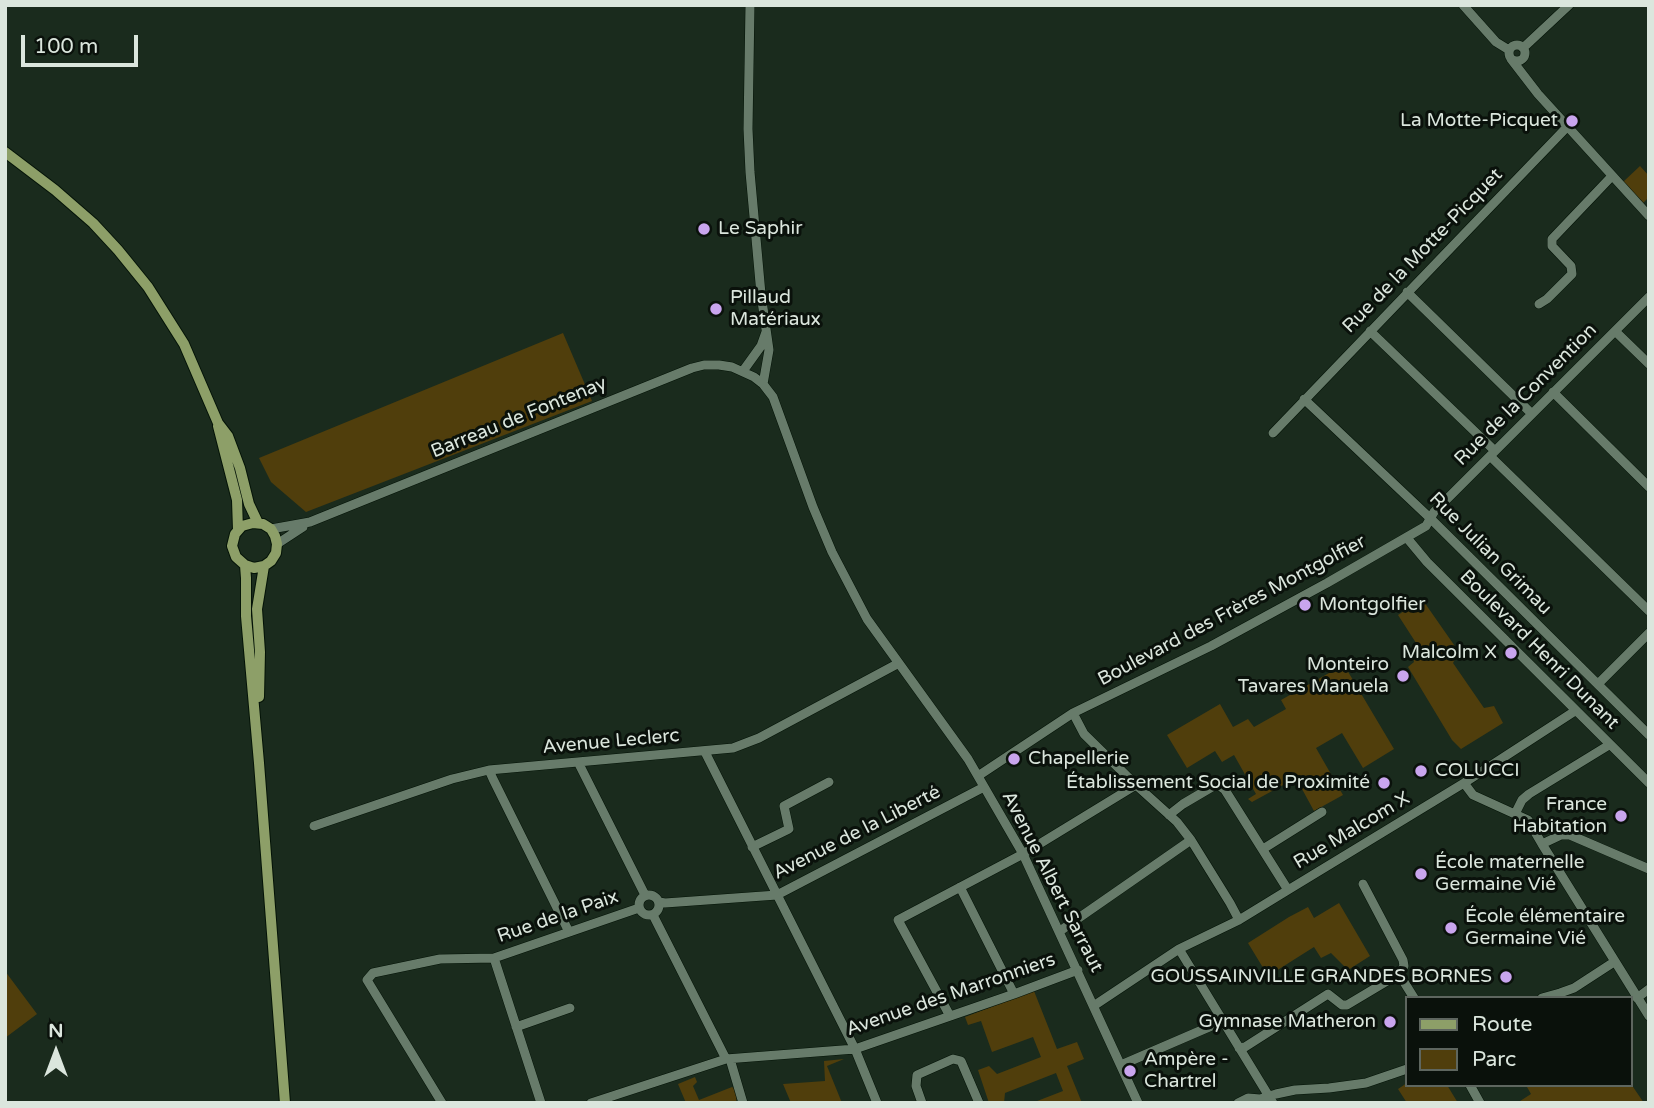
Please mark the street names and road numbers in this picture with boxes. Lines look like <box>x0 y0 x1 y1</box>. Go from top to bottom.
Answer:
street label: Rue de la Motte-Picquet <box>1338 164 1508 338</box>
street label: Rue de la Convention <box>1450 319 1602 471</box>
street label: Barreau de Fontenay <box>428 372 610 464</box>
street label: Rue Julian Grimau <box>1424 488 1556 620</box>
street label: Boulevard des Frères Montgolfier <box>1094 531 1370 691</box>
street label: Boulevard Henri Dunant <box>1455 566 1623 734</box>
street label: Avenue Leclerc <box>542 725 680 759</box>
street label: Avenue de la Liberté <box>770 781 944 885</box>
street label: Rue Malcom X <box>1290 787 1414 875</box>
street label: Avenue Albert Sarraut <box>996 788 1108 976</box>
street label: Rue de la Paix <box>494 886 622 948</box>
street label: Avenue des Marronniers <box>843 948 1059 1042</box>

